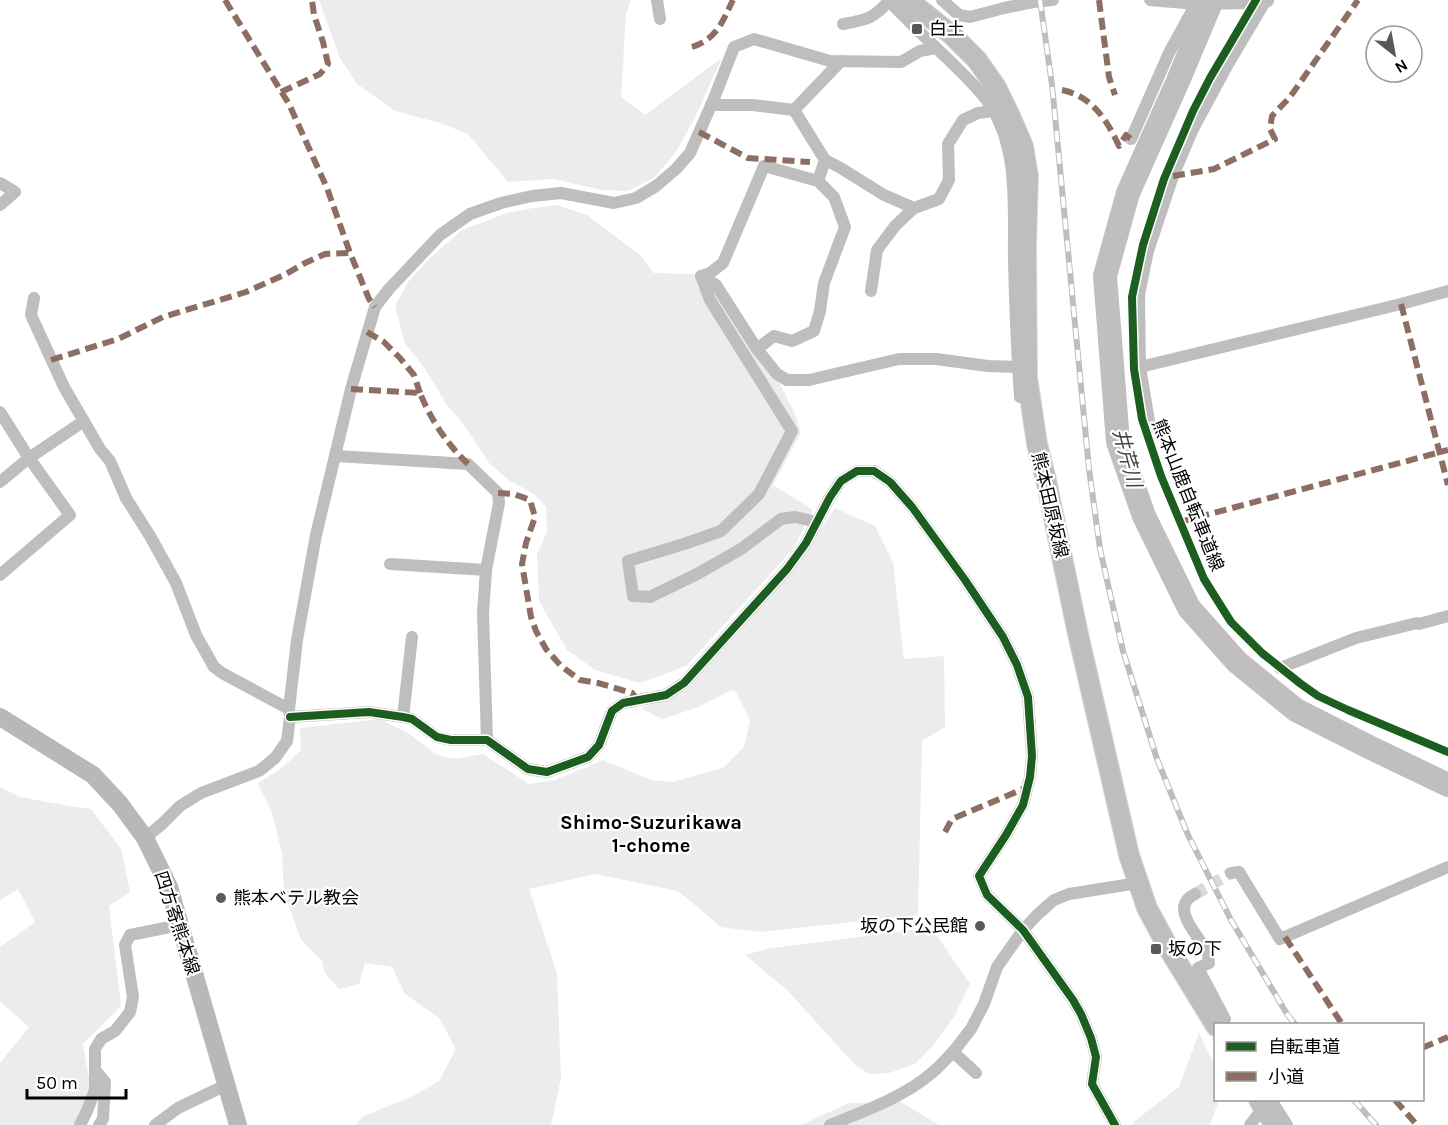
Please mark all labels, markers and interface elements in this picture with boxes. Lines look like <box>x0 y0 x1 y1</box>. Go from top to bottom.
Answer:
place label: 白土 <box>929 18 965 40</box>
marker: 白土 <box>910 22 924 36</box>
north arrow <box>1364 24 1424 84</box>
text: N <box>1392 55 1411 78</box>
street label: 熊本山鹿自転車道線 <box>1147 416 1229 574</box>
water label: 井芹川 <box>1108 426 1146 492</box>
street label: 熊本田原坂線 <box>1027 450 1073 560</box>
district label: Shimo-Suzurikawa 1-chome <box>560 811 742 857</box>
street label: 四方寄熊本線 <box>150 868 204 978</box>
place label: 熊本ベテル教会 <box>233 887 359 909</box>
marker: 熊本ベテル教会 <box>214 891 228 905</box>
place label: 坂の下公民館 <box>860 915 968 937</box>
marker: 坂の下公民館 <box>973 919 987 933</box>
place label: 坂の下 <box>1168 938 1222 960</box>
marker: 坂の下 <box>1149 942 1163 956</box>
legend <box>1214 1023 1424 1101</box>
text: 自転車道 <box>1268 1036 1340 1058</box>
scale bar <box>27 1062 126 1100</box>
text: 小道 <box>1268 1066 1304 1088</box>
text: 50 m <box>36 1072 78 1094</box>

